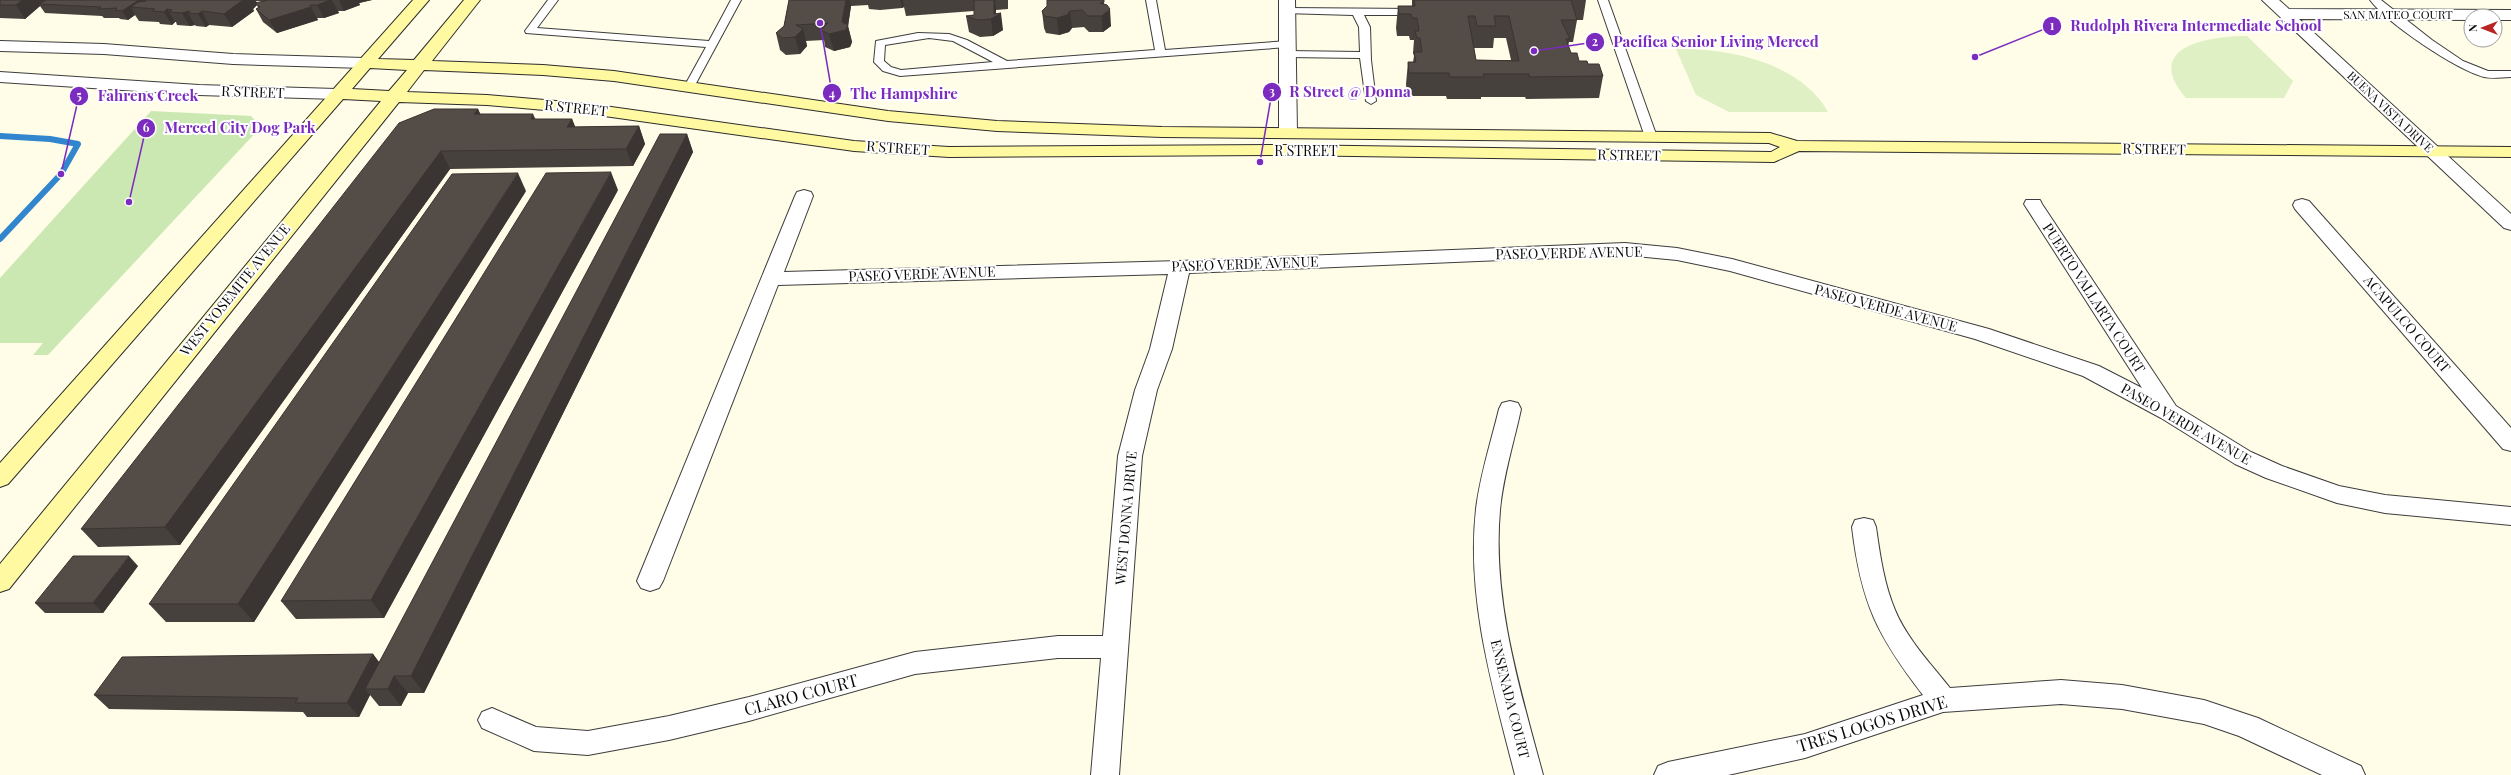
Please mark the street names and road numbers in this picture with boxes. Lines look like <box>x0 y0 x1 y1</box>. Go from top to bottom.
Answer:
street label: SAN MATEO COURT <box>2343 6 2453 22</box>
street label: BUENA VISTA DRIVE <box>2344 67 2437 155</box>
street label: R STREET <box>221 81 285 102</box>
street label: R STREET <box>543 95 609 120</box>
street label: R STREET <box>866 136 931 159</box>
street label: R STREET <box>2122 138 2186 159</box>
street label: R STREET <box>1274 141 1338 160</box>
street label: R STREET <box>1597 144 1661 165</box>
street label: PUERTO VALLARTA COURT <box>2039 219 2150 377</box>
street label: WEST YOSEMITE AVENUE <box>175 220 294 361</box>
street label: PASEO VERDE AVENUE <box>1495 242 1643 263</box>
street label: PASEO VERDE AVENUE <box>1171 251 1319 276</box>
street label: PASEO VERDE AVENUE <box>848 261 996 286</box>
street label: ACAPULCO COURT <box>2359 270 2455 377</box>
street label: PASEO VERDE AVENUE <box>1813 279 1960 336</box>
street label: PASEO VERDE AVENUE <box>2118 379 2255 469</box>
street label: WEST DONNA DRIVE <box>1110 450 1141 587</box>
street label: ENSENADA COURT <box>1486 637 1535 761</box>
street label: CLARO COURT <box>741 668 861 720</box>
street label: TRES LOGOS DRIVE <box>1794 690 1949 756</box>

